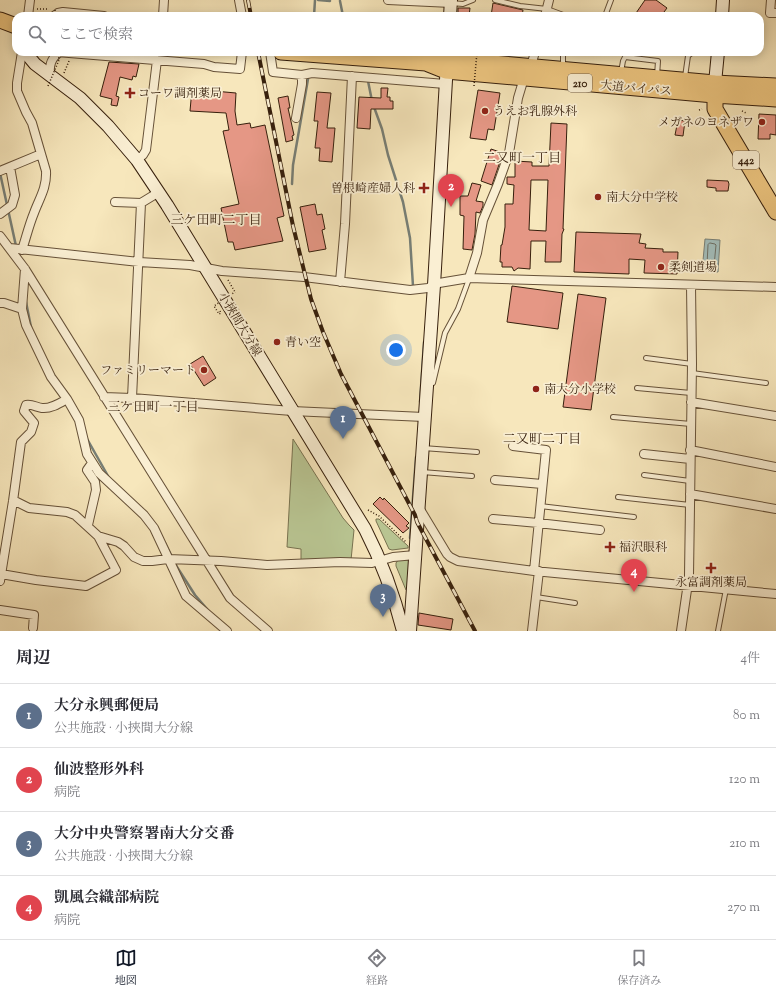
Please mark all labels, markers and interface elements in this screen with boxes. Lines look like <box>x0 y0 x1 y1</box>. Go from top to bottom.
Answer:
search box <box>12 12 764 56</box>
icon: search <box>26 23 48 45</box>
text: ここで検索 <box>58 25 133 46</box>
road number: 210 <box>568 74 592 92</box>
street label: 大道バイパス <box>599 77 672 101</box>
place label: コーワ調剤薬局 <box>138 85 222 103</box>
marker: コーワ調剤薬局 <box>125 88 135 98</box>
place label: うえお乳腺外科 <box>493 103 577 121</box>
marker: うえお乳腺外科 <box>480 106 490 116</box>
place label: メガネのヨネザワ <box>658 114 754 132</box>
marker: メガネのヨネザワ <box>757 117 767 127</box>
district label: 二又町一丁目 <box>483 150 561 168</box>
road number: 442 <box>733 151 759 169</box>
pin: 2 <box>438 174 464 207</box>
place label: 曽根崎産婦人科 <box>331 180 415 198</box>
marker: 曽根崎産婦人科 <box>418 182 430 194</box>
place label: 南大分中学校 <box>606 189 678 207</box>
marker: 南大分中学校 <box>593 192 603 202</box>
district label: 三ケ田町二丁目 <box>170 212 262 230</box>
place label: 柔剣道場 <box>669 259 717 277</box>
marker: 柔剣道場 <box>656 262 666 272</box>
street label: 小挾間大分線 <box>213 289 265 360</box>
place label: 青い空 <box>285 334 321 352</box>
marker: 青い空 <box>272 337 282 347</box>
your location <box>386 340 406 360</box>
place label: ファミリーマート <box>100 362 196 380</box>
marker: ファミリーマート <box>199 365 209 375</box>
place label: 南大分小学校 <box>544 381 616 399</box>
marker: 南大分小学校 <box>531 384 541 394</box>
district label: 三ケ田町一丁目 <box>107 399 199 417</box>
pin: 1 <box>330 406 356 439</box>
district label: 二又町二丁目 <box>503 431 581 449</box>
place label: 福沢眼科 <box>619 539 667 557</box>
marker: 福沢眼科 <box>604 541 616 553</box>
pin: 4 <box>621 559 647 592</box>
marker: 永富調剤薬局 <box>706 563 716 573</box>
place label: 永富調剤薬局 <box>675 574 747 592</box>
pin: 3 <box>370 584 396 617</box>
text: 周辺 <box>16 647 50 671</box>
text: 4件 <box>740 650 760 668</box>
text: 大分永興郵便局 <box>54 696 159 717</box>
text: 1 <box>27 707 31 725</box>
text: 80 m <box>733 707 760 725</box>
text: 公共施設 · 小挾間大分線 <box>54 720 193 738</box>
text: 仙波整形外科 <box>54 760 144 781</box>
text: 2 <box>26 771 32 789</box>
text: 120 m <box>729 771 760 789</box>
text: 病院 <box>54 784 80 802</box>
text: 大分中央警察署南大分交番 <box>54 824 234 845</box>
text: 3 <box>26 835 32 853</box>
text: 210 m <box>729 835 760 853</box>
text: 公共施設 · 小挾間大分線 <box>54 848 193 866</box>
text: 凱風会織部病院 <box>54 888 159 909</box>
text: 4 <box>26 899 32 917</box>
text: 270 m <box>727 899 760 917</box>
text: 病院 <box>54 912 80 930</box>
tab: 地図 <box>115 947 137 989</box>
tab: 経路 <box>366 947 388 989</box>
tab: 保存済み <box>617 947 661 989</box>

